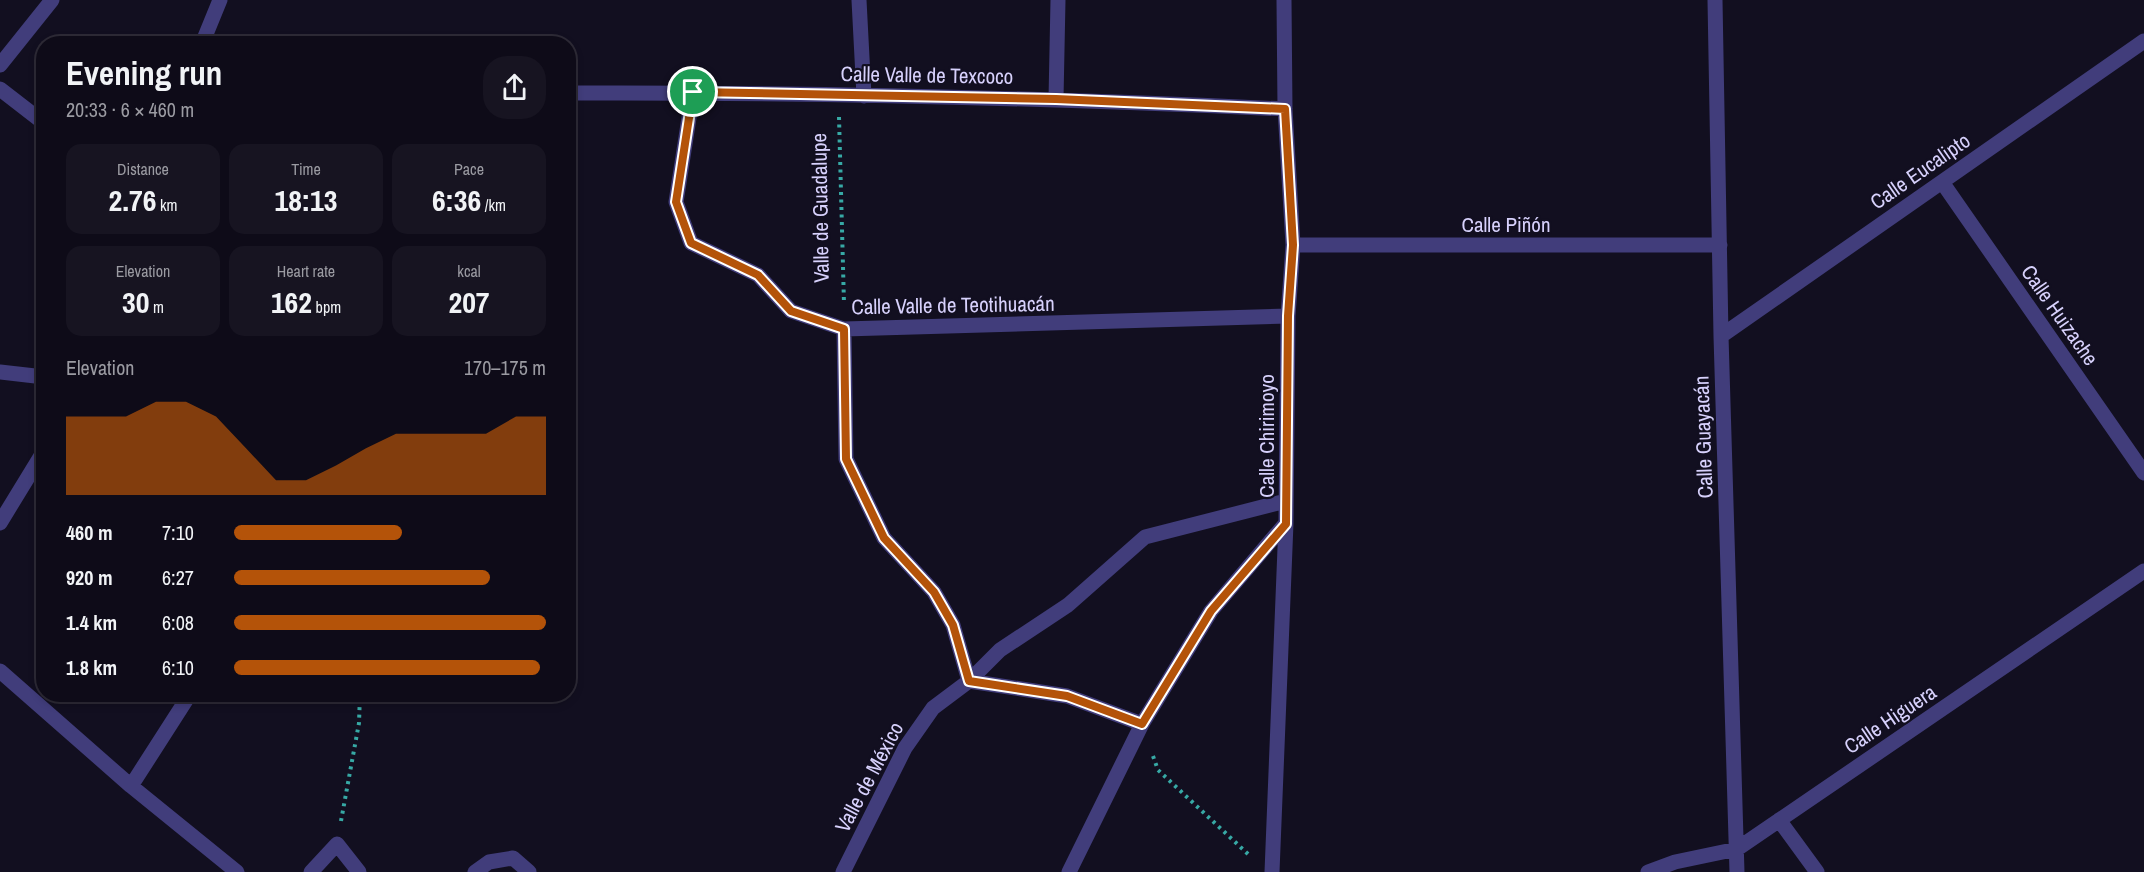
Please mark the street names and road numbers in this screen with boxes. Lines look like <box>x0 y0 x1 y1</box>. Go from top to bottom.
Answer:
street label: Calle Valle de Texcoco <box>840 59 1014 91</box>
street label: Calle Eucalipto <box>1864 126 1976 216</box>
street label: Valle de Guadalupe <box>804 133 836 283</box>
street label: Calle Piñón <box>1461 210 1551 239</box>
street label: Calle Huizache <box>2015 259 2105 371</box>
street label: Calle Valle de Teotihuacán <box>851 289 1055 321</box>
street label: Calle Chirimoyo <box>1252 374 1281 498</box>
street label: Calle Guayacán <box>1686 375 1720 499</box>
street label: Calle Higuera <box>1838 677 1942 760</box>
street label: Valle de México <box>828 717 910 837</box>

